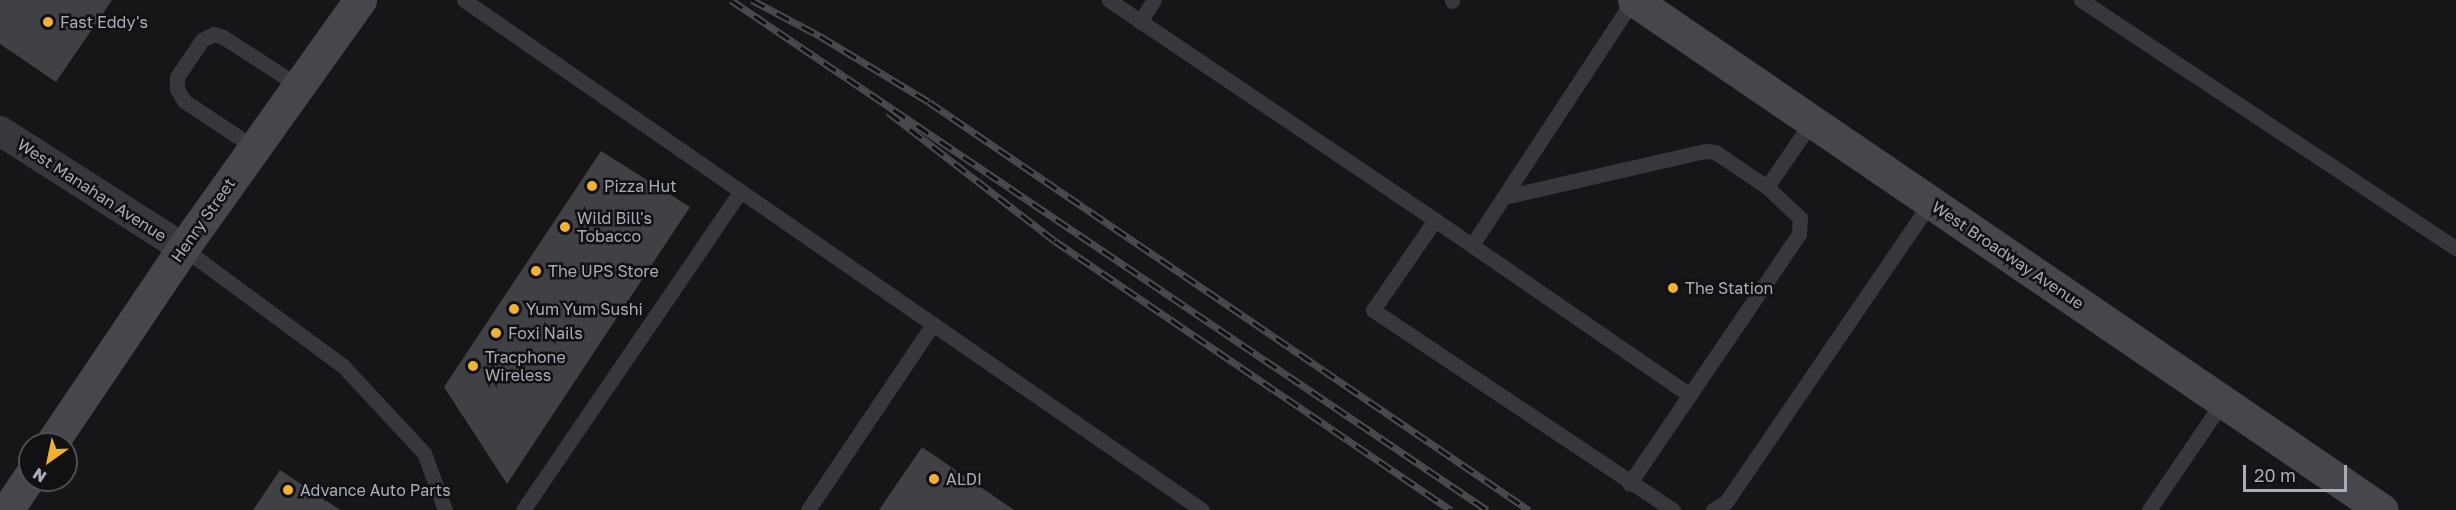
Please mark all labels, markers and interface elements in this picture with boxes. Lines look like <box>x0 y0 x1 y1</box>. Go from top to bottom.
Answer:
place label: Fast Eddy's <box>60 12 148 32</box>
marker: Fast Eddy's <box>41 15 55 29</box>
street label: West Manahan Avenue <box>14 135 170 245</box>
street label: Henry Street <box>167 174 239 266</box>
place label: Pizza Hut <box>604 176 677 196</box>
marker: Pizza Hut <box>585 179 599 193</box>
street label: West Broadway Avenue <box>1928 197 2088 313</box>
place label: Wild Bill's Tobacco <box>577 208 652 246</box>
marker: Wild Bill's Tobacco <box>558 220 572 234</box>
place label: The UPS Store <box>548 261 659 281</box>
marker: The UPS Store <box>529 264 543 278</box>
place label: The Station <box>1685 278 1773 298</box>
marker: The Station <box>1666 281 1680 295</box>
place label: Yum Yum Sushi <box>526 299 643 319</box>
marker: Yum Yum Sushi <box>507 302 521 316</box>
place label: Foxi Nails <box>508 323 583 343</box>
marker: Foxi Nails <box>489 326 503 340</box>
place label: Tracphone Wireless <box>485 347 566 385</box>
marker: Tracphone Wireless <box>466 359 480 373</box>
north arrow <box>18 432 78 492</box>
scale bar <box>2246 453 2350 491</box>
text: N <box>29 464 50 487</box>
text: 20 m <box>2254 464 2296 486</box>
place label: ALDI <box>946 469 982 489</box>
marker: ALDI <box>927 472 941 486</box>
place label: Advance Auto Parts <box>300 480 451 500</box>
marker: Advance Auto Parts <box>281 483 295 497</box>

